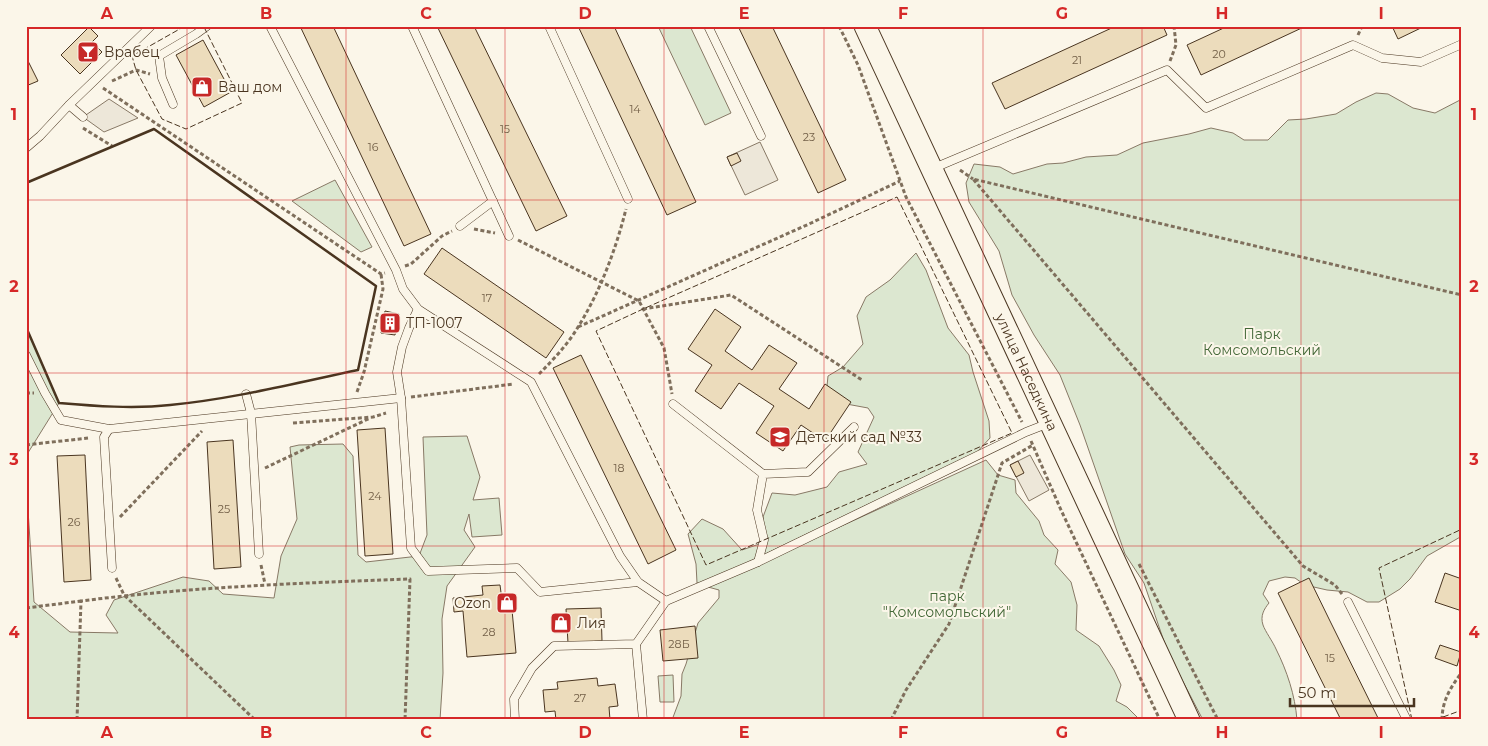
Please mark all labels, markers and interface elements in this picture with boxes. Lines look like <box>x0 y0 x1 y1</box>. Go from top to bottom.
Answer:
text: A <box>100 4 114 23</box>
text: B <box>260 4 272 23</box>
text: C <box>420 4 432 23</box>
text: D <box>578 4 592 23</box>
text: E <box>739 4 749 23</box>
text: F <box>898 4 908 23</box>
text: G <box>1056 4 1068 23</box>
text: H <box>1216 4 1228 23</box>
text: I <box>1378 4 1384 23</box>
bar icon: Врабец <box>76 40 100 64</box>
place label: Врабец <box>104 43 160 61</box>
house number: 20 <box>1212 47 1226 61</box>
house number: 21 <box>1072 53 1082 67</box>
shop icon: Ваш дом <box>190 75 214 99</box>
place label: Ваш дом <box>218 78 282 96</box>
house number: 14 <box>629 102 641 116</box>
text: 1 <box>11 105 17 124</box>
text: 1 <box>1471 105 1477 124</box>
house number: 15 <box>500 122 510 136</box>
house number: 23 <box>803 130 815 144</box>
house number: 16 <box>368 140 379 154</box>
text: 2 <box>9 277 19 296</box>
text: 2 <box>1469 277 1479 296</box>
house number: 17 <box>482 291 492 305</box>
street label: улица Наседкина <box>991 309 1062 434</box>
building icon: ТП-1007 <box>378 311 402 335</box>
place label: ТП-1007 <box>406 314 463 332</box>
park label: Парк Комсомольский <box>1203 325 1321 359</box>
school or university icon: Детский сад №33 <box>768 425 792 449</box>
place label: Детский сад №33 <box>796 428 922 446</box>
text: 3 <box>8 450 19 469</box>
text: 3 <box>1468 450 1479 469</box>
house number: 18 <box>614 461 625 475</box>
house number: 24 <box>368 489 382 503</box>
house number: 25 <box>218 502 230 516</box>
house number: 26 <box>68 515 81 529</box>
park label: парк "Комсомольский" <box>883 587 1011 621</box>
shop icon: Ozon <box>495 591 519 615</box>
place label: Ozon <box>454 594 491 612</box>
shop icon: Лия <box>549 611 573 635</box>
place label: Лия <box>577 614 606 632</box>
text: 4 <box>8 623 20 642</box>
text: 4 <box>1468 623 1480 642</box>
house number: 28 <box>482 625 496 639</box>
house number: 28Б <box>668 637 690 651</box>
house number: 15 <box>1325 651 1335 665</box>
scale bar <box>1290 676 1414 708</box>
text: 50 m <box>1298 683 1336 702</box>
house number: 27 <box>574 691 586 705</box>
text: A <box>100 723 114 742</box>
text: B <box>260 723 272 742</box>
text: C <box>420 723 432 742</box>
text: D <box>578 723 592 742</box>
text: E <box>739 723 749 742</box>
text: F <box>898 723 908 742</box>
text: G <box>1056 723 1068 742</box>
text: H <box>1216 723 1228 742</box>
text: I <box>1378 723 1384 742</box>

